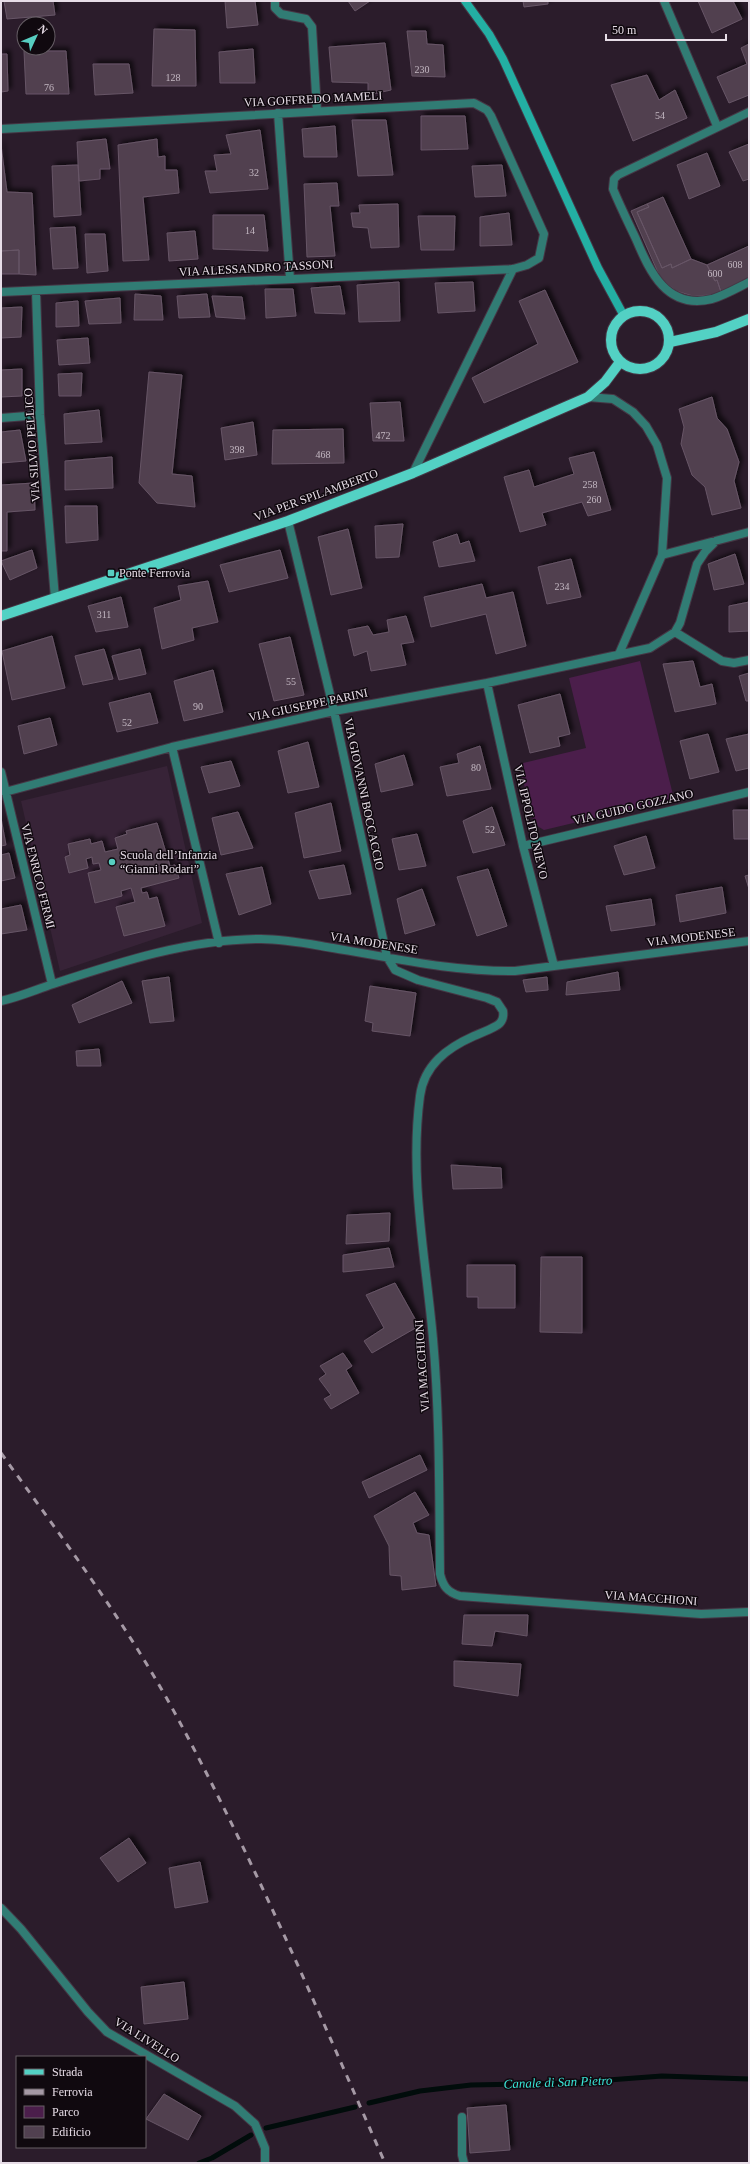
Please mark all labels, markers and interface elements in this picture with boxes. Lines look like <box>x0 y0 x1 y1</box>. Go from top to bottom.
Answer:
north arrow <box>16 16 56 56</box>
scale bar <box>606 16 726 42</box>
text: N <box>36 22 50 36</box>
text: 50 m <box>612 23 637 37</box>
house number: 230 <box>415 64 430 75</box>
house number: 128 <box>166 72 181 83</box>
house number: 76 <box>44 82 54 93</box>
street label: VIA GOFFREDO MAMELI <box>243 88 383 110</box>
house number: 54 <box>655 110 665 121</box>
house number: 32 <box>249 167 259 178</box>
house number: 14 <box>245 225 255 236</box>
street label: VIA ALESSANDRO TASSONI <box>178 257 334 279</box>
house number: 608 <box>728 259 743 270</box>
house number: 600 <box>708 268 723 279</box>
street label: VIA SILVIO PELLICO <box>21 387 43 502</box>
house number: 472 <box>376 430 391 441</box>
house number: 398 <box>230 444 245 455</box>
house number: 468 <box>316 449 331 460</box>
street label: VIA PER SPILAMBERTO <box>252 466 380 524</box>
house number: 258 <box>583 479 598 490</box>
house number: 260 <box>587 494 602 505</box>
place label: Ponte Ferrovia <box>119 566 191 580</box>
marker: Ponte Ferrovia <box>106 568 116 578</box>
house number: 234 <box>555 581 570 592</box>
house number: 311 <box>97 609 111 620</box>
house number: 55 <box>286 676 296 687</box>
street label: VIA GIUSEPPE PARINI <box>247 686 369 724</box>
house number: 90 <box>193 701 203 712</box>
house number: 52 <box>122 717 132 728</box>
street label: VIA GIOVANNI BOCCACCIO <box>341 717 387 872</box>
house number: 80 <box>471 762 481 773</box>
street label: VIA IPPOLITO NIEVO <box>511 763 551 881</box>
street label: VIA GUIDO GOZZANO <box>571 786 695 828</box>
street label: VIA ENRICO FERMI <box>18 822 58 930</box>
house number: 52 <box>485 824 495 835</box>
place label: Scuola dell’Infanzia “Gianni Rodari” <box>120 848 218 876</box>
marker: Scuola dell’Infanzia “Gianni Rodari” <box>107 857 117 867</box>
street label: VIA MODENESE <box>646 925 736 949</box>
street label: VIA MODENESE <box>329 929 419 957</box>
street label: VIA MACCHIONI <box>412 1319 432 1413</box>
street label: VIA MACCHIONI <box>604 1588 698 1608</box>
street label: VIA LIVELLO <box>112 2014 182 2066</box>
legend <box>16 2056 146 2148</box>
text: Strada <box>52 2065 83 2079</box>
water label: Canale di San Pietro <box>503 2073 613 2091</box>
text: Ferrovia <box>52 2085 93 2099</box>
text: Parco <box>52 2105 79 2119</box>
text: Edificio <box>52 2125 91 2139</box>

